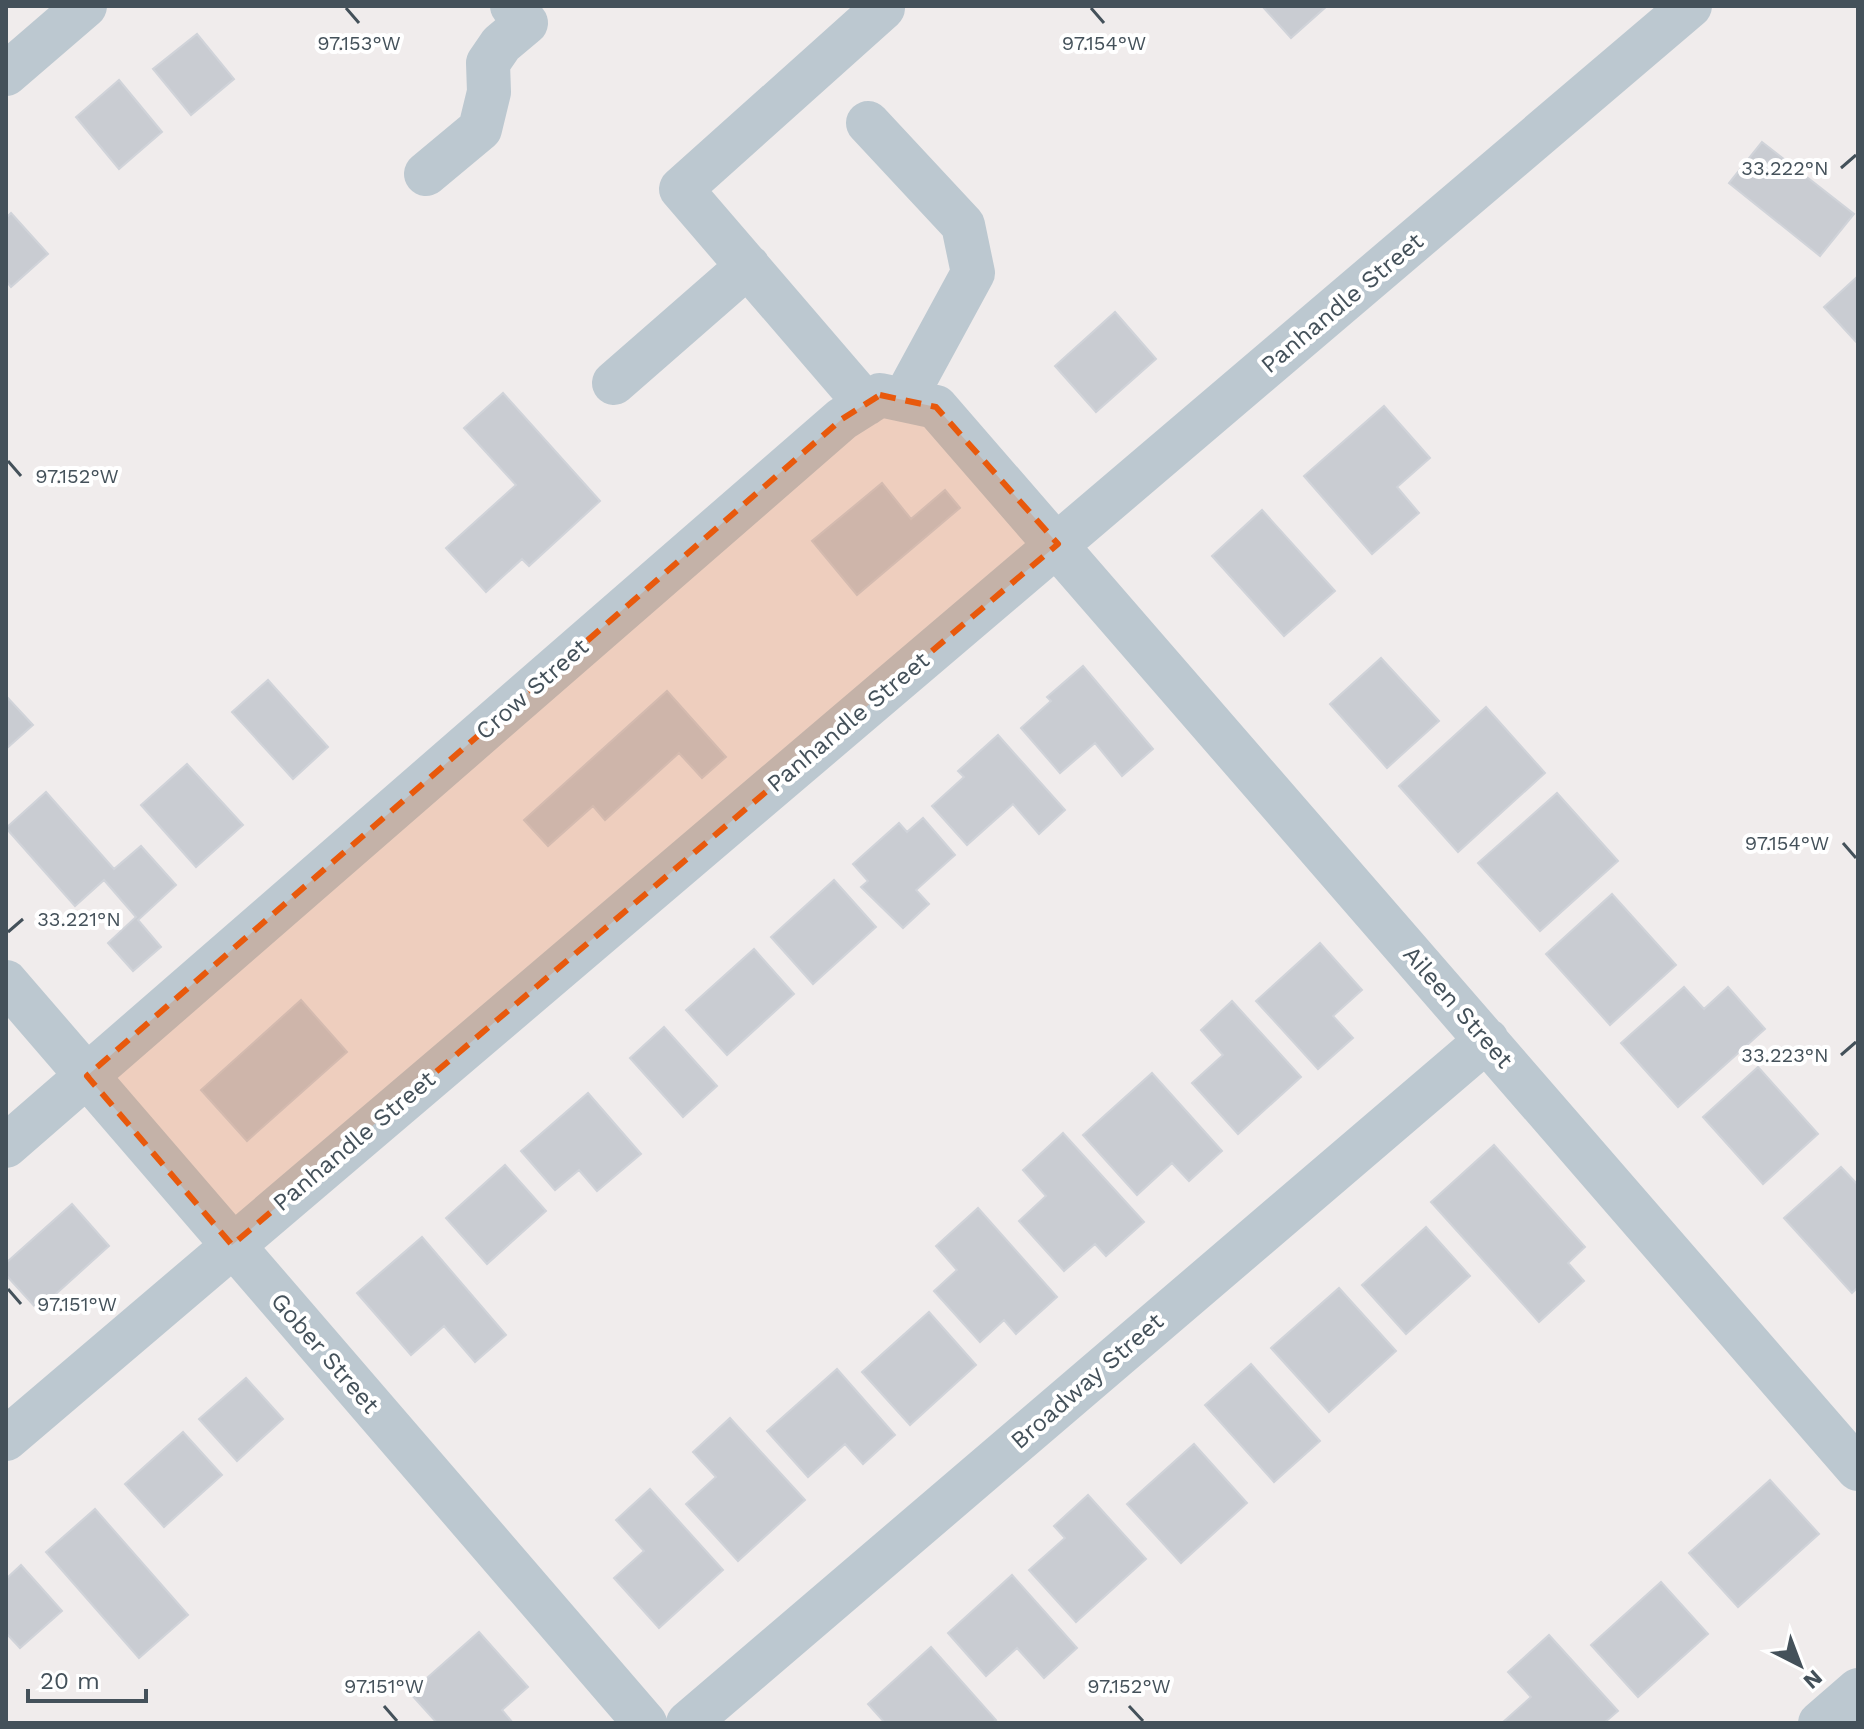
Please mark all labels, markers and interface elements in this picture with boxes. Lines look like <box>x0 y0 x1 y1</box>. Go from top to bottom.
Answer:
text: 97.153°W <box>317 31 401 55</box>
text: 97.154°W <box>1062 31 1146 55</box>
text: 33.222°N <box>1741 156 1829 180</box>
street label: Panhandle Street <box>1255 227 1429 379</box>
text: 97.152°W <box>35 464 119 488</box>
street label: Crow Street <box>470 633 594 745</box>
street label: Panhandle Street <box>761 646 935 798</box>
text: 97.154°W <box>1745 831 1829 855</box>
text: 33.221°N <box>37 907 121 931</box>
street label: Aileen Street <box>1397 940 1519 1074</box>
text: 33.223°N <box>1741 1043 1829 1067</box>
street label: Panhandle Street <box>267 1065 441 1217</box>
street label: Gober Street <box>265 1287 385 1419</box>
text: 97.151°W <box>37 1292 117 1316</box>
street label: Broadway Street <box>1005 1307 1169 1455</box>
north arrow <box>1760 1625 1840 1705</box>
scale bar <box>28 1653 146 1703</box>
text: N <box>1799 1665 1827 1694</box>
text: 20 m <box>40 1667 100 1695</box>
text: 97.151°W <box>344 1674 424 1698</box>
text: 97.152°W <box>1087 1674 1171 1698</box>

